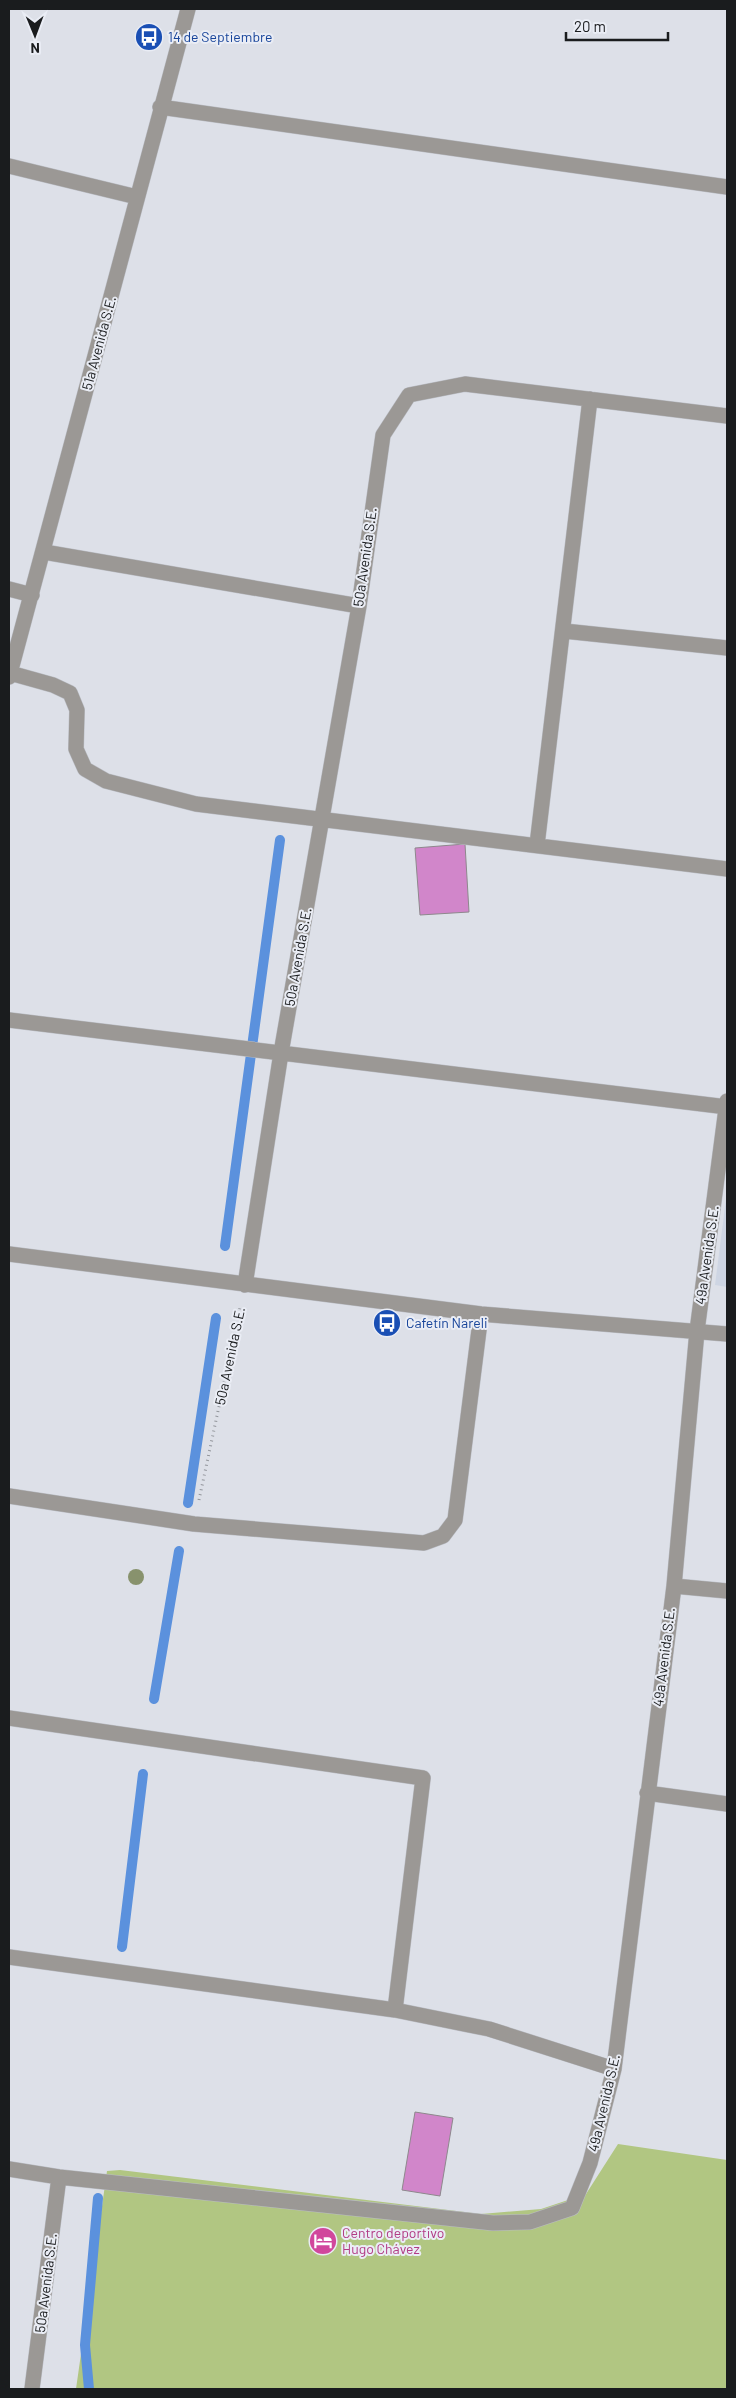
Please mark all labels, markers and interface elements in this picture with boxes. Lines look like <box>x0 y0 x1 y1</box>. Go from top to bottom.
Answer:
north arrow <box>10 10 60 60</box>
scale bar <box>566 10 668 42</box>
text: 20 m <box>574 17 606 35</box>
bus stop icon: 14 de Septiembre <box>134 22 164 52</box>
place label: 14 de Septiembre <box>168 28 273 45</box>
text: N <box>30 40 40 57</box>
street label: 51a Avenida S.E. <box>78 294 119 392</box>
street label: 50a Avenida S.E. <box>349 506 380 608</box>
street label: 50a Avenida S.E. <box>280 906 315 1008</box>
street label: 49a Avenida S.E. <box>691 1204 722 1306</box>
street label: 50a Avenida S.E. <box>211 1305 248 1407</box>
bus stop icon: Cafetín Nareli <box>372 1308 402 1338</box>
place label: Cafetín Nareli <box>406 1314 488 1331</box>
street label: 49a Avenida S.E. <box>649 1606 678 1708</box>
street label: 49a Avenida S.E. <box>584 2052 623 2153</box>
place label: Centro deportivo Hugo Chávez <box>342 2224 444 2257</box>
hotel icon: Centro deportivo Hugo Chávez <box>308 2226 338 2256</box>
street label: 50a Avenida S.E. <box>31 2232 60 2334</box>

